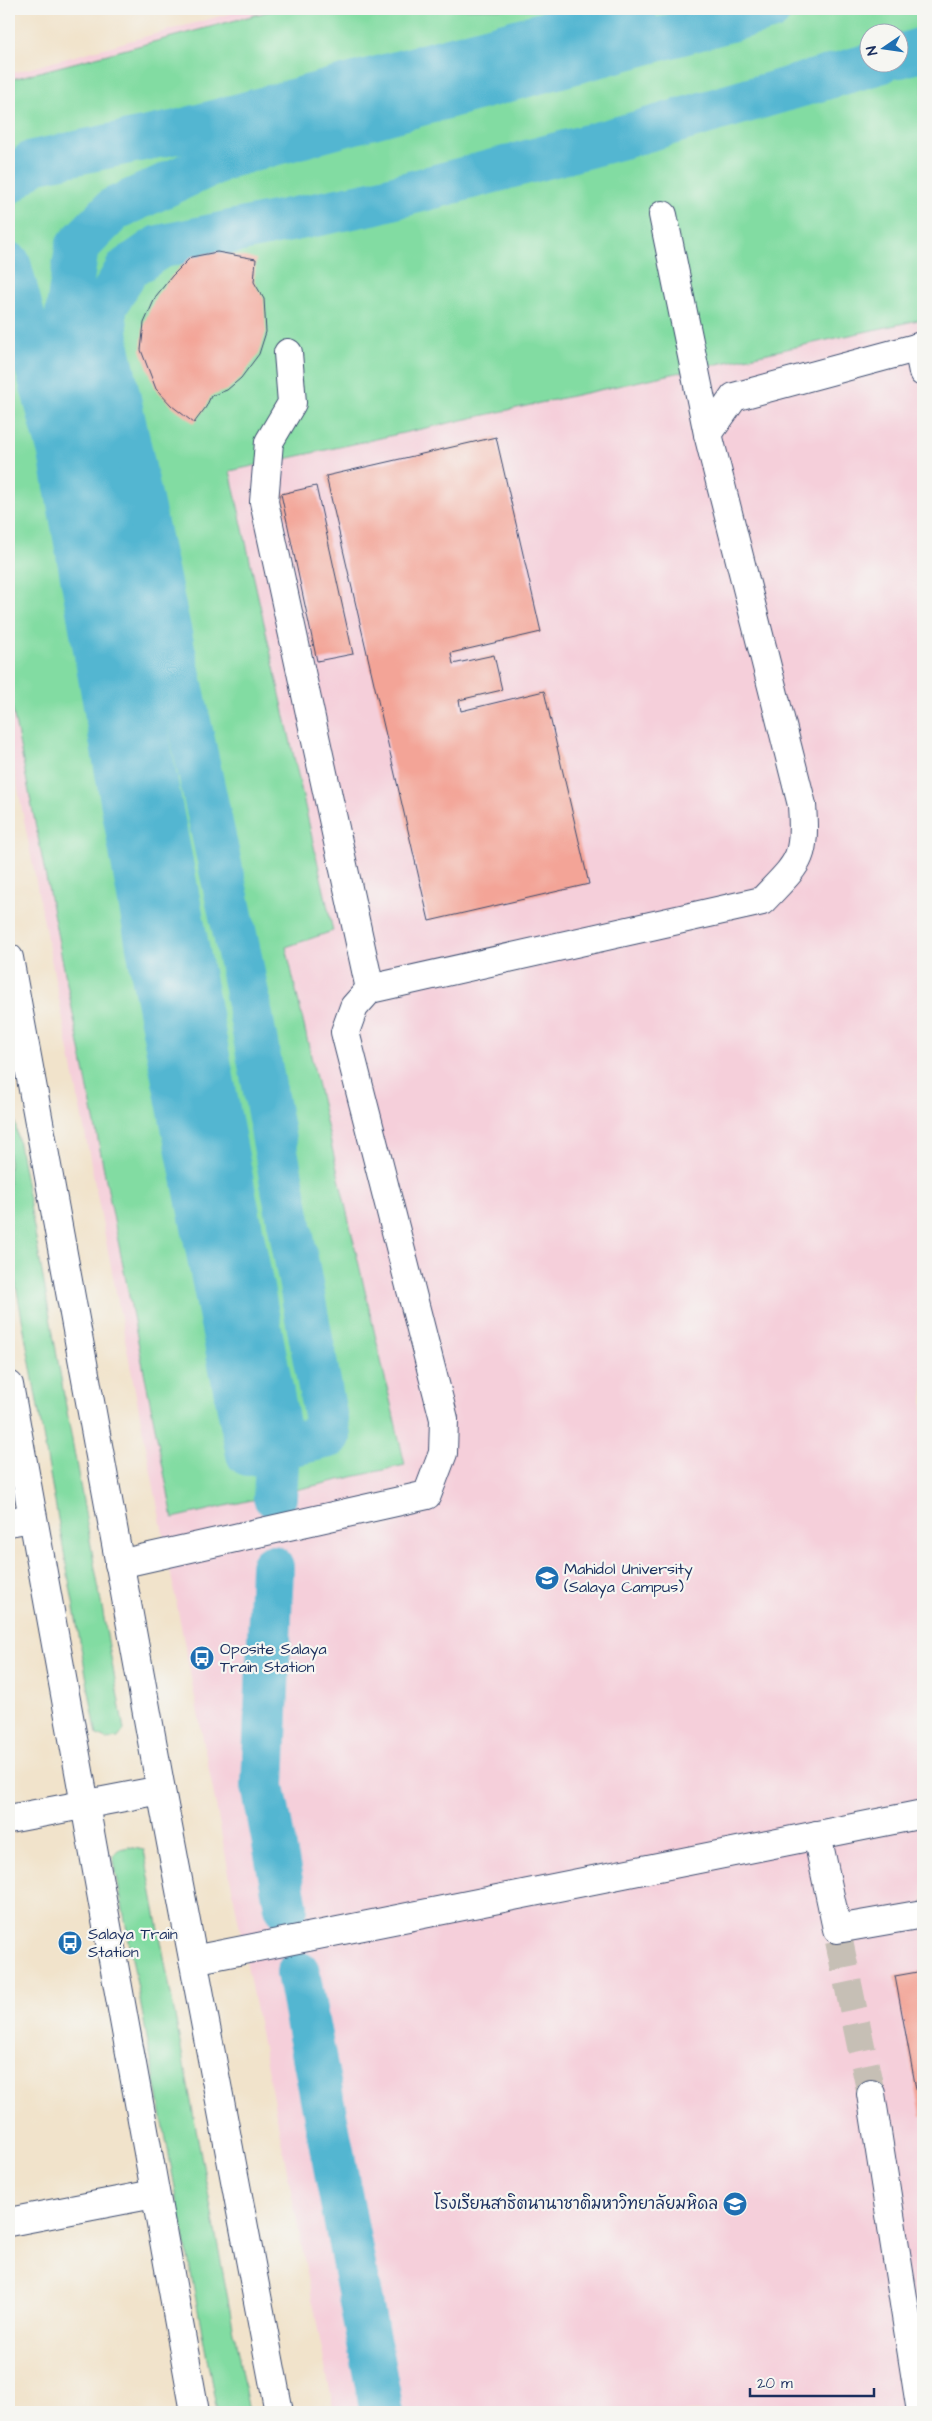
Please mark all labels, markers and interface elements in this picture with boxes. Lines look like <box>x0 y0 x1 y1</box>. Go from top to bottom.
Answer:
north arrow <box>860 22 910 72</box>
text: N <box>862 44 883 57</box>
place label: Mahidol University (Salaya Campus) <box>564 1558 693 1599</box>
school or university icon: Mahidol University (Salaya Campus) <box>534 1565 560 1591</box>
place label: Oposite Salaya Train Station <box>220 1638 327 1678</box>
bus stop icon: Oposite Salaya Train Station <box>189 1645 215 1671</box>
place label: Salaya Train Station <box>88 1923 178 1963</box>
bus stop icon: Salaya Train Station <box>57 1930 83 1956</box>
school or university icon: โรงเรียนสาธิตนานาชาติมหาวิทยาลัยมหิดล <box>722 2191 748 2217</box>
place label: โรงเรียนสาธิตนานาชาติมหาวิทยาลัยมหิดล <box>434 2192 718 2215</box>
scale bar <box>750 2366 873 2398</box>
text: 20 m <box>757 2373 793 2394</box>

